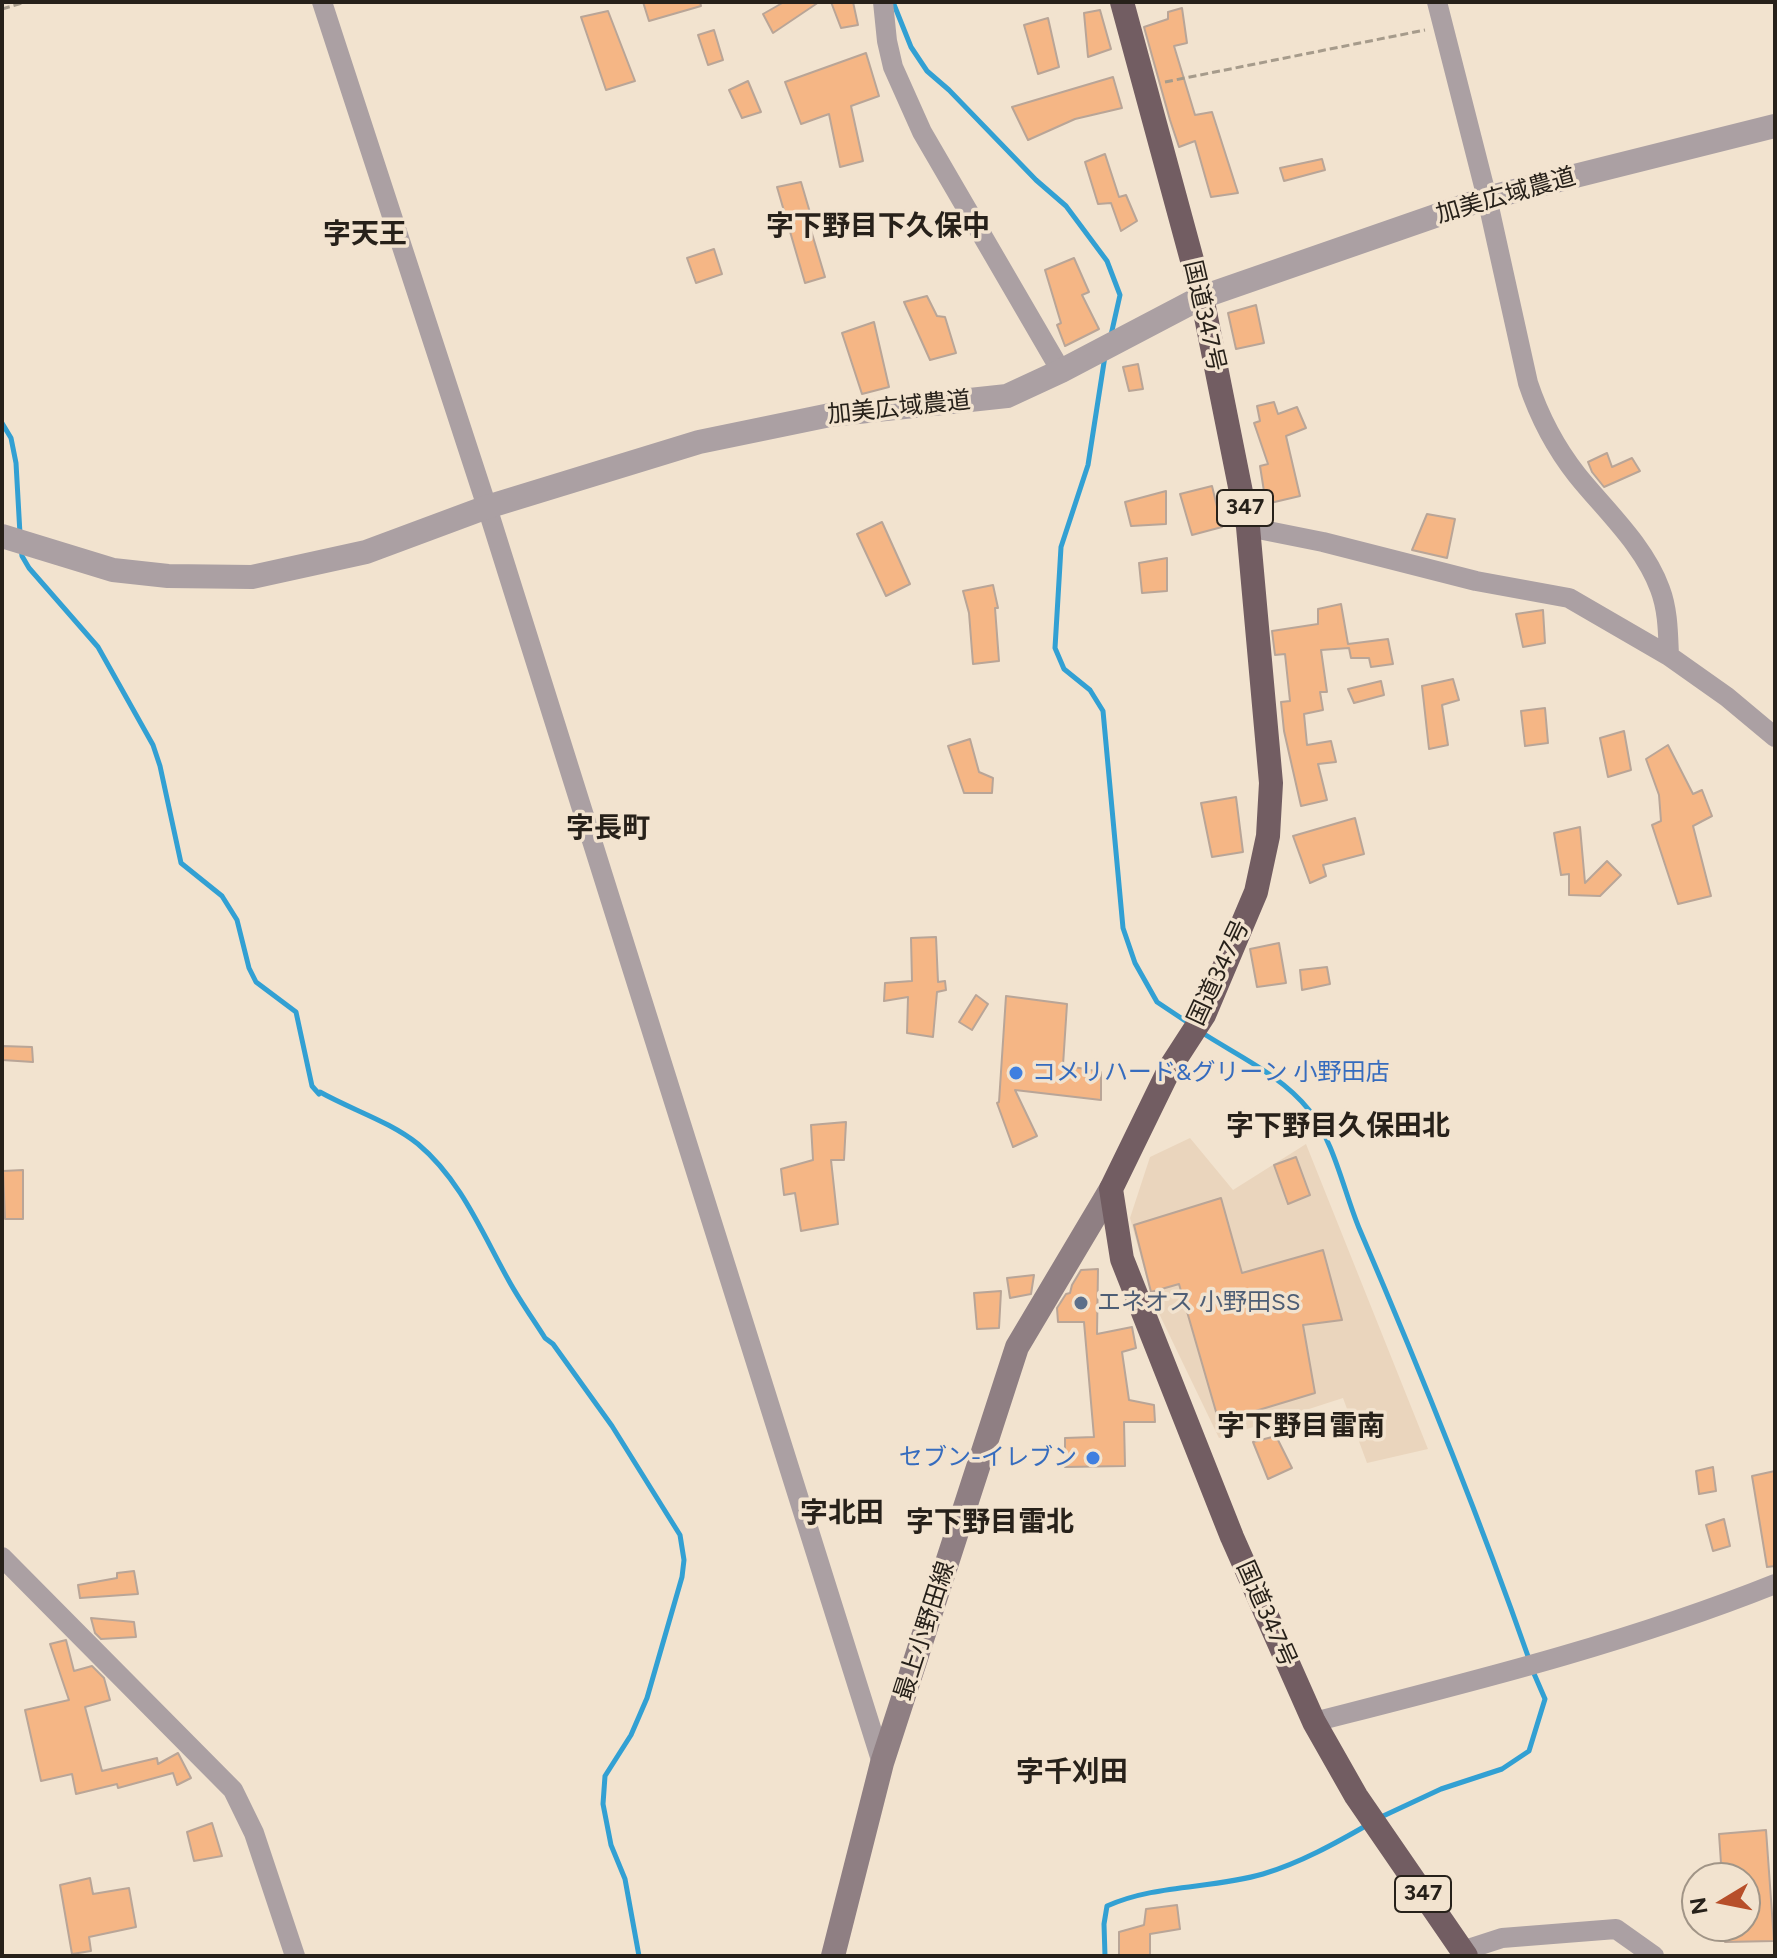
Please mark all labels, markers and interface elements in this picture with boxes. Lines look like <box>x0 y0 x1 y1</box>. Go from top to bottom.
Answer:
street label: 加美広域農道 <box>1433 162 1579 230</box>
district label: 字下野目下久保中 <box>766 210 990 244</box>
district label: 字天王 <box>323 218 407 252</box>
street label: 国道347号 <box>1177 258 1231 374</box>
street label: 加美広域農道 <box>826 386 972 430</box>
road number: 347 <box>1217 490 1273 526</box>
district label: 字長町 <box>566 812 650 846</box>
street label: 国道347号 <box>1182 916 1256 1030</box>
place label: コメリハード&グリーン 小野田店 <box>1032 1059 1389 1087</box>
marker: コメリハード&グリーン 小野田店 <box>1007 1064 1025 1082</box>
district label: 字下野目久保田北 <box>1226 1110 1450 1144</box>
place label: エネオス 小野田SS <box>1097 1289 1300 1317</box>
marker: エネオス 小野田SS <box>1072 1294 1090 1312</box>
district label: 字下野目雷南 <box>1217 1410 1385 1444</box>
place label: セブン-イレブン <box>899 1444 1077 1472</box>
marker: セブン-イレブン <box>1084 1449 1102 1467</box>
district label: 字北田 <box>800 1497 884 1531</box>
district label: 字下野目雷北 <box>906 1506 1074 1540</box>
street label: 国道347号 <box>1230 1557 1302 1671</box>
street label: 最上小野田線 <box>889 1558 961 1704</box>
district label: 字千刈田 <box>1016 1756 1128 1790</box>
north arrow <box>1681 1862 1761 1942</box>
road number: 347 <box>1395 1876 1451 1912</box>
text: N <box>1684 1895 1714 1917</box>

